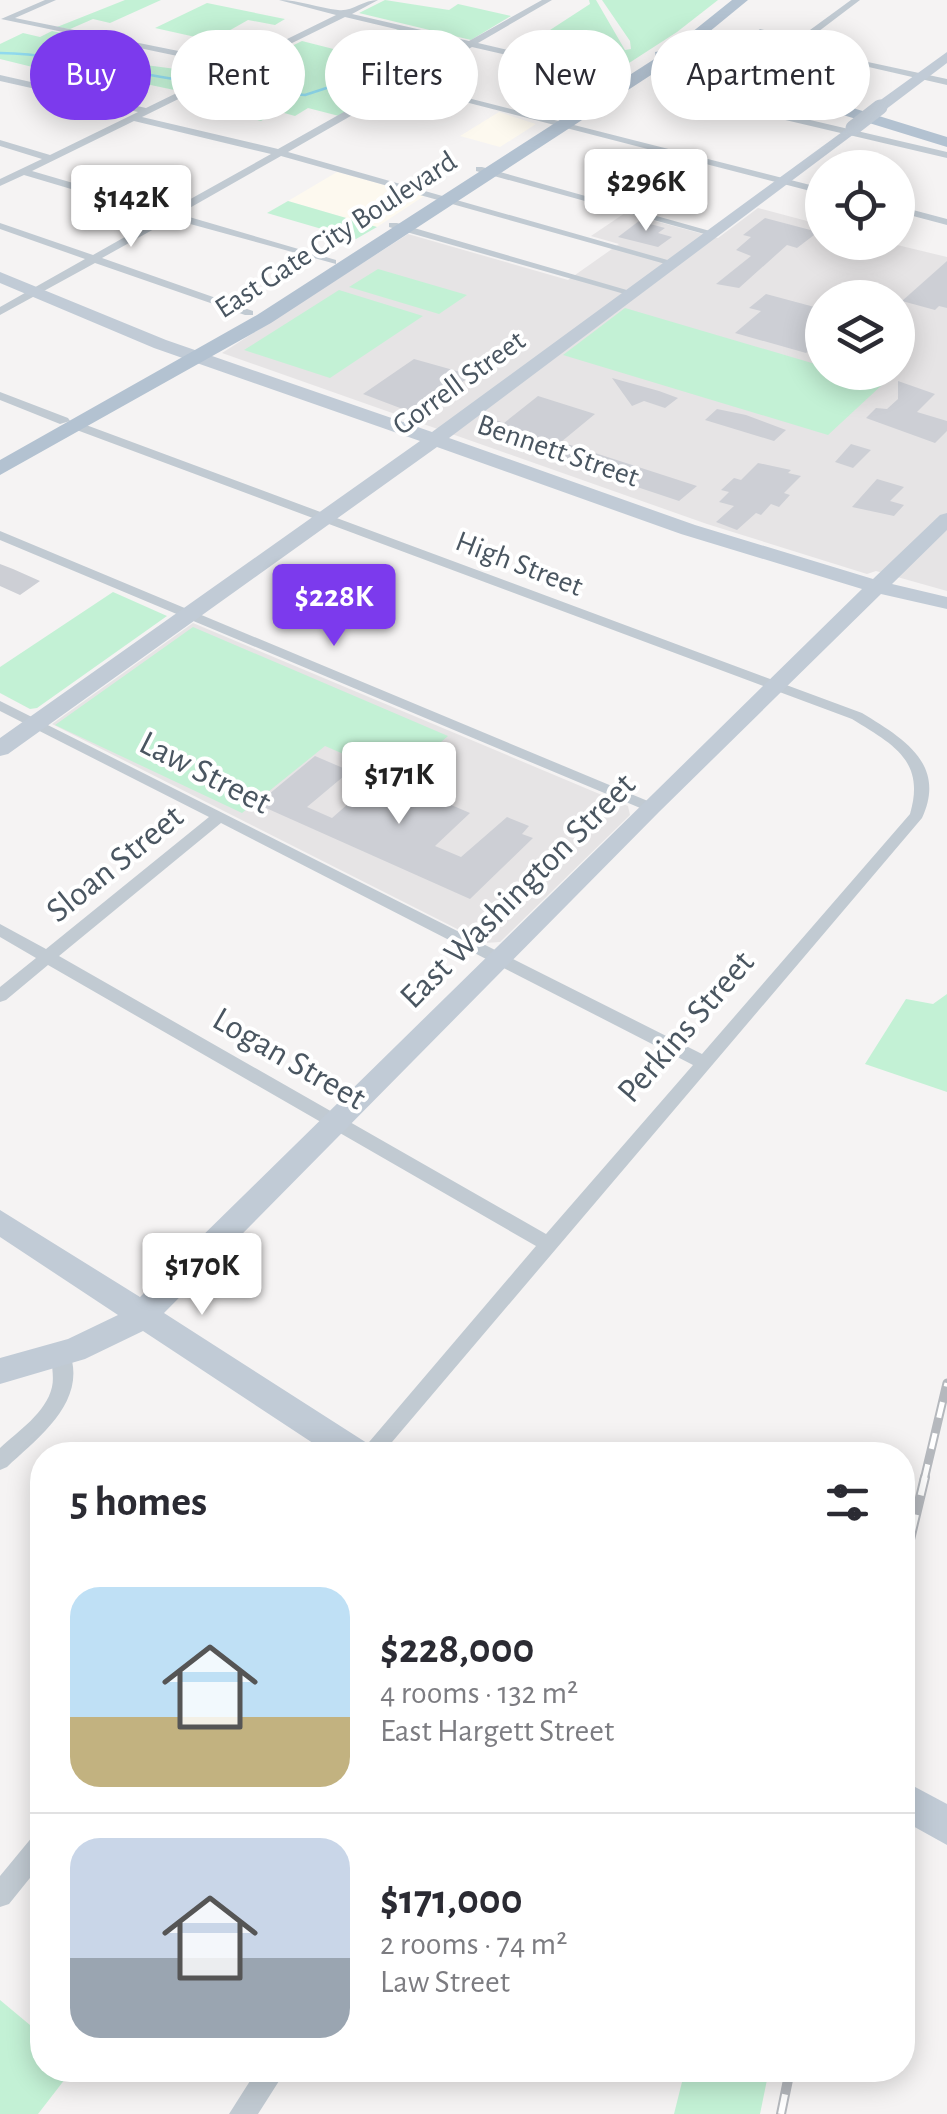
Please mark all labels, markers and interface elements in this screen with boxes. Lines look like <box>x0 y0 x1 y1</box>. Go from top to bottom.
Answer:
chip: Buy <box>30 30 151 120</box>
chip: Rent <box>171 30 305 120</box>
chip: Filters <box>325 30 478 120</box>
chip: New <box>498 30 631 120</box>
chip: Apartment <box>651 30 870 120</box>
street label: East Gate City Boulevard <box>210 146 462 324</box>
pin: $296K <box>576 149 716 234</box>
map controls <box>805 150 915 390</box>
button: locate <box>805 150 915 260</box>
pin: $142K <box>61 165 201 250</box>
text: $296K <box>606 165 686 197</box>
text: $142K <box>93 181 169 213</box>
button: layers <box>805 280 915 390</box>
street label: Gorrell Street <box>387 325 531 441</box>
street label: Bennett Street <box>473 409 643 493</box>
street label: High Street <box>451 526 587 602</box>
pin: $228K <box>264 564 404 649</box>
text: $228K <box>294 580 374 612</box>
street label: Law Street <box>134 725 276 821</box>
pin: $171K <box>329 742 469 827</box>
text: $171K <box>364 758 434 790</box>
street label: East Washington Street <box>394 767 642 1015</box>
street label: Sloan Street <box>40 799 190 929</box>
street label: Perkins Street <box>611 945 761 1109</box>
street label: Logan Street <box>207 1001 371 1117</box>
pin: $170K <box>132 1233 272 1318</box>
text: $170K <box>164 1249 240 1281</box>
icon: filters <box>820 1475 875 1530</box>
text: 5 homes <box>70 1481 207 1523</box>
icon: home <box>150 1627 270 1747</box>
text: $228,000 <box>380 1628 534 1670</box>
text: 4 rooms · 132 m² <box>380 1677 578 1709</box>
text: East Hargett Street <box>380 1715 614 1747</box>
icon: home <box>150 1878 270 1998</box>
text: $171,000 <box>380 1879 523 1921</box>
text: 2 rooms · 74 m² <box>380 1928 567 1960</box>
text: Law Street <box>380 1966 510 1998</box>

